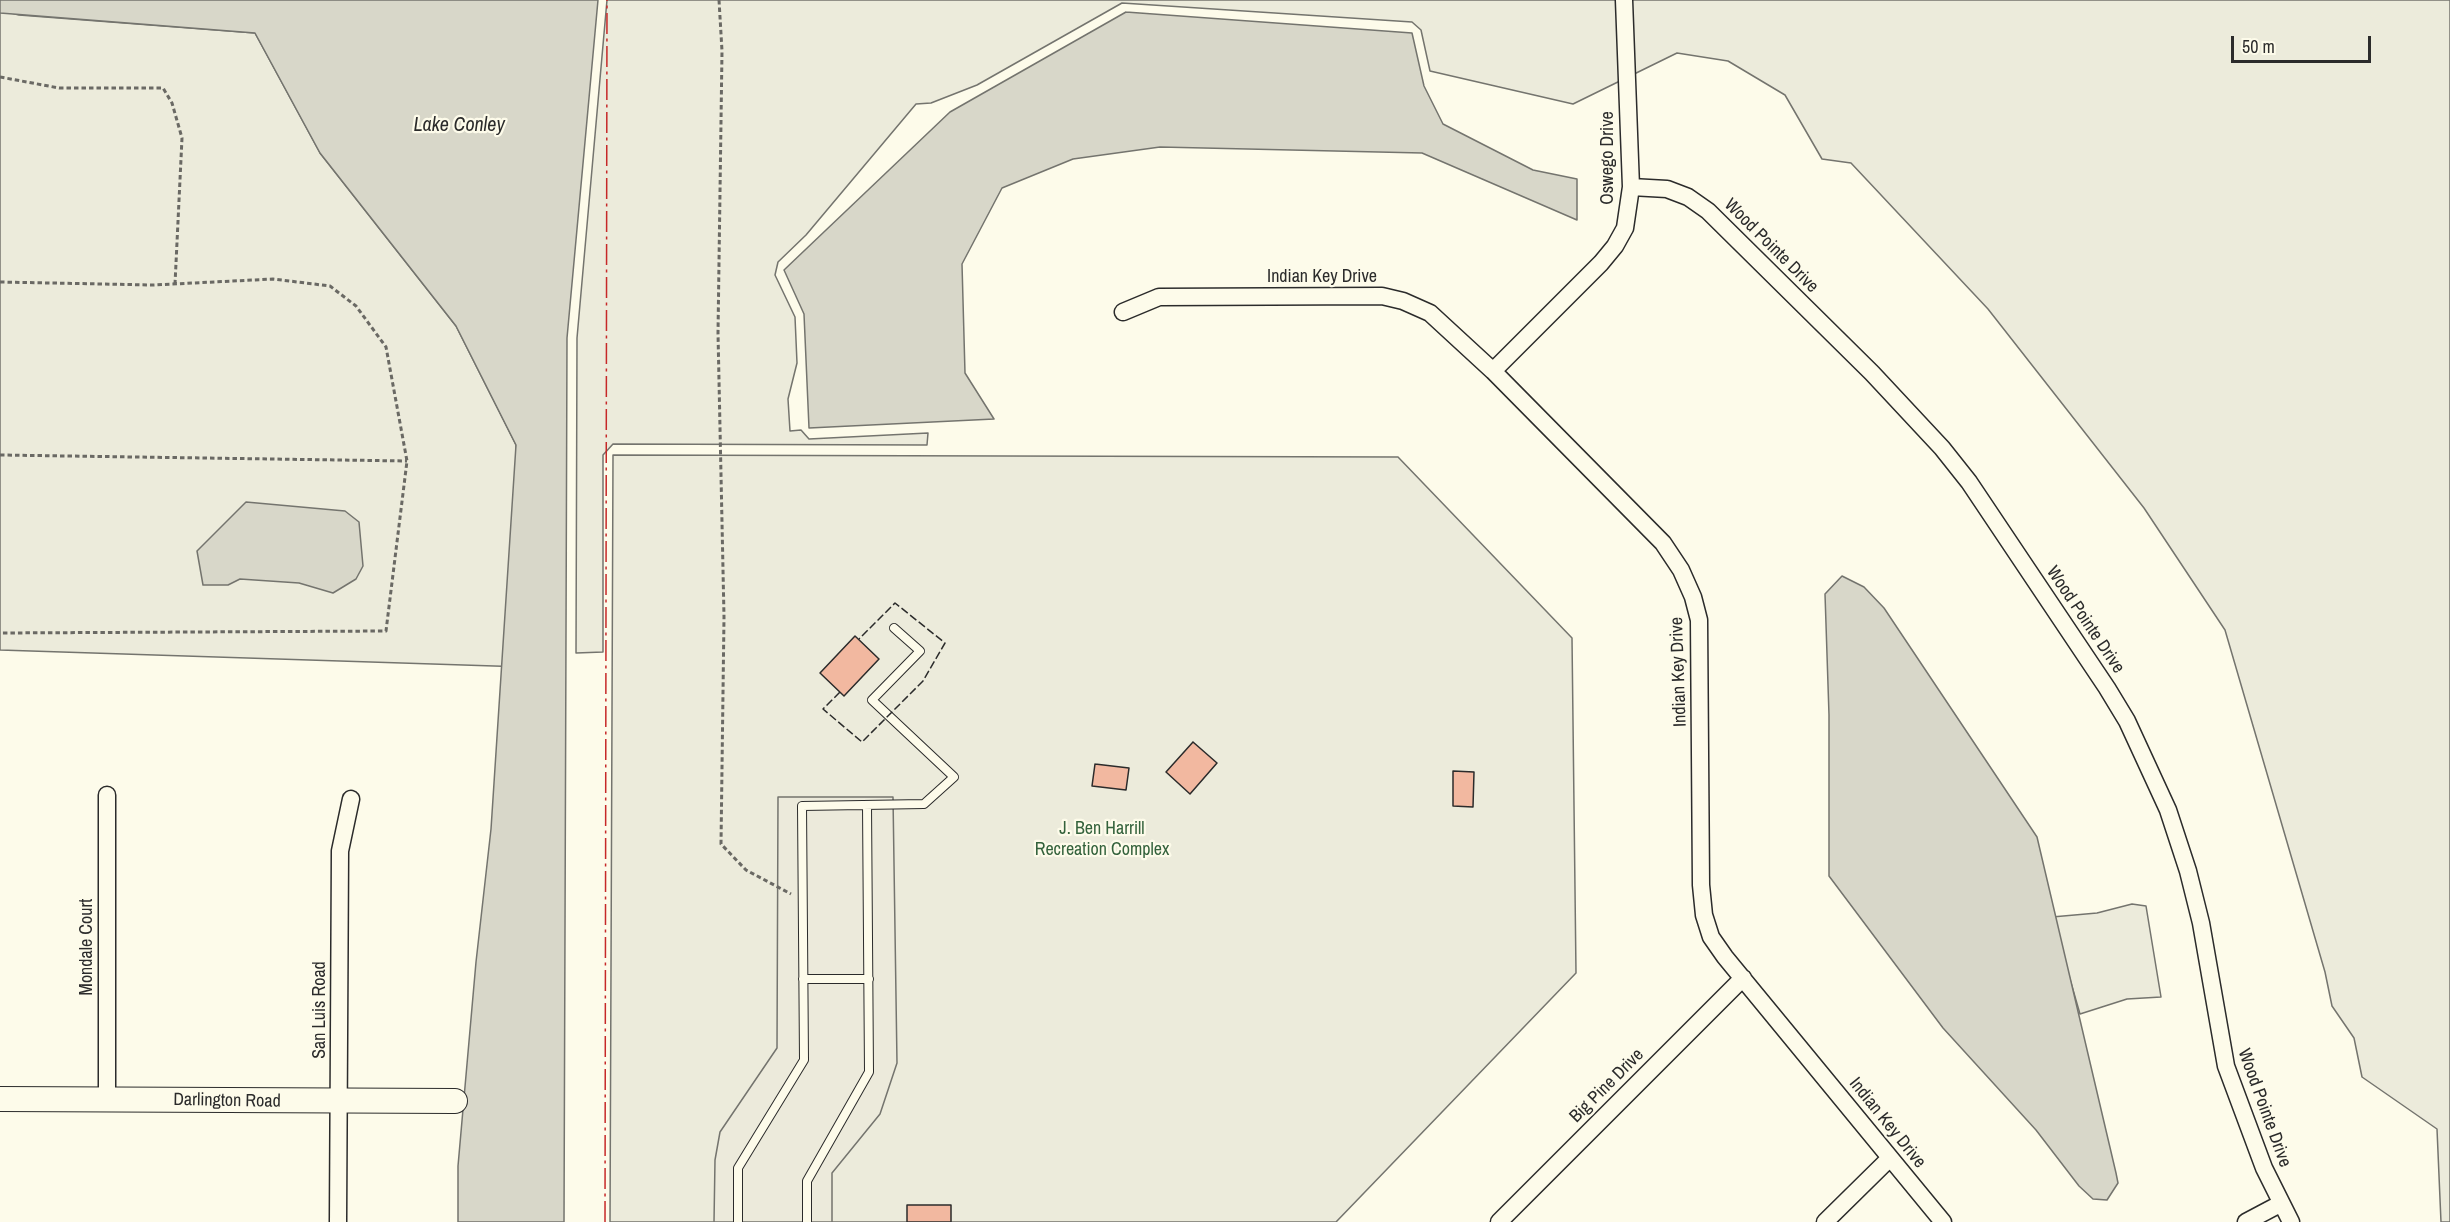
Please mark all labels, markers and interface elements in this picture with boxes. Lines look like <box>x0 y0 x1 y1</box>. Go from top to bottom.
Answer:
scale bar <box>2234 24 2374 62</box>
text: 50 m <box>2242 34 2275 59</box>
street label: Oswego Drive <box>1597 111 1619 205</box>
water label: Lake Conley <box>413 114 505 138</box>
street label: Wood Pointe Drive <box>1719 194 1823 298</box>
street label: Indian Key Drive <box>1267 266 1377 288</box>
street label: Wood Pointe Drive <box>2041 562 2129 678</box>
street label: Indian Key Drive <box>1666 617 1692 727</box>
park label: J. Ben Harrill Recreation Complex <box>1035 818 1169 860</box>
street label: Mondale Court <box>76 899 98 995</box>
street label: San Luis Road <box>309 961 331 1059</box>
street label: Big Pine Drive <box>1565 1044 1649 1128</box>
street label: Wood Pointe Drive <box>2233 1046 2295 1170</box>
street label: Indian Key Drive <box>1844 1073 1930 1173</box>
street label: Darlington Road <box>173 1089 281 1113</box>

